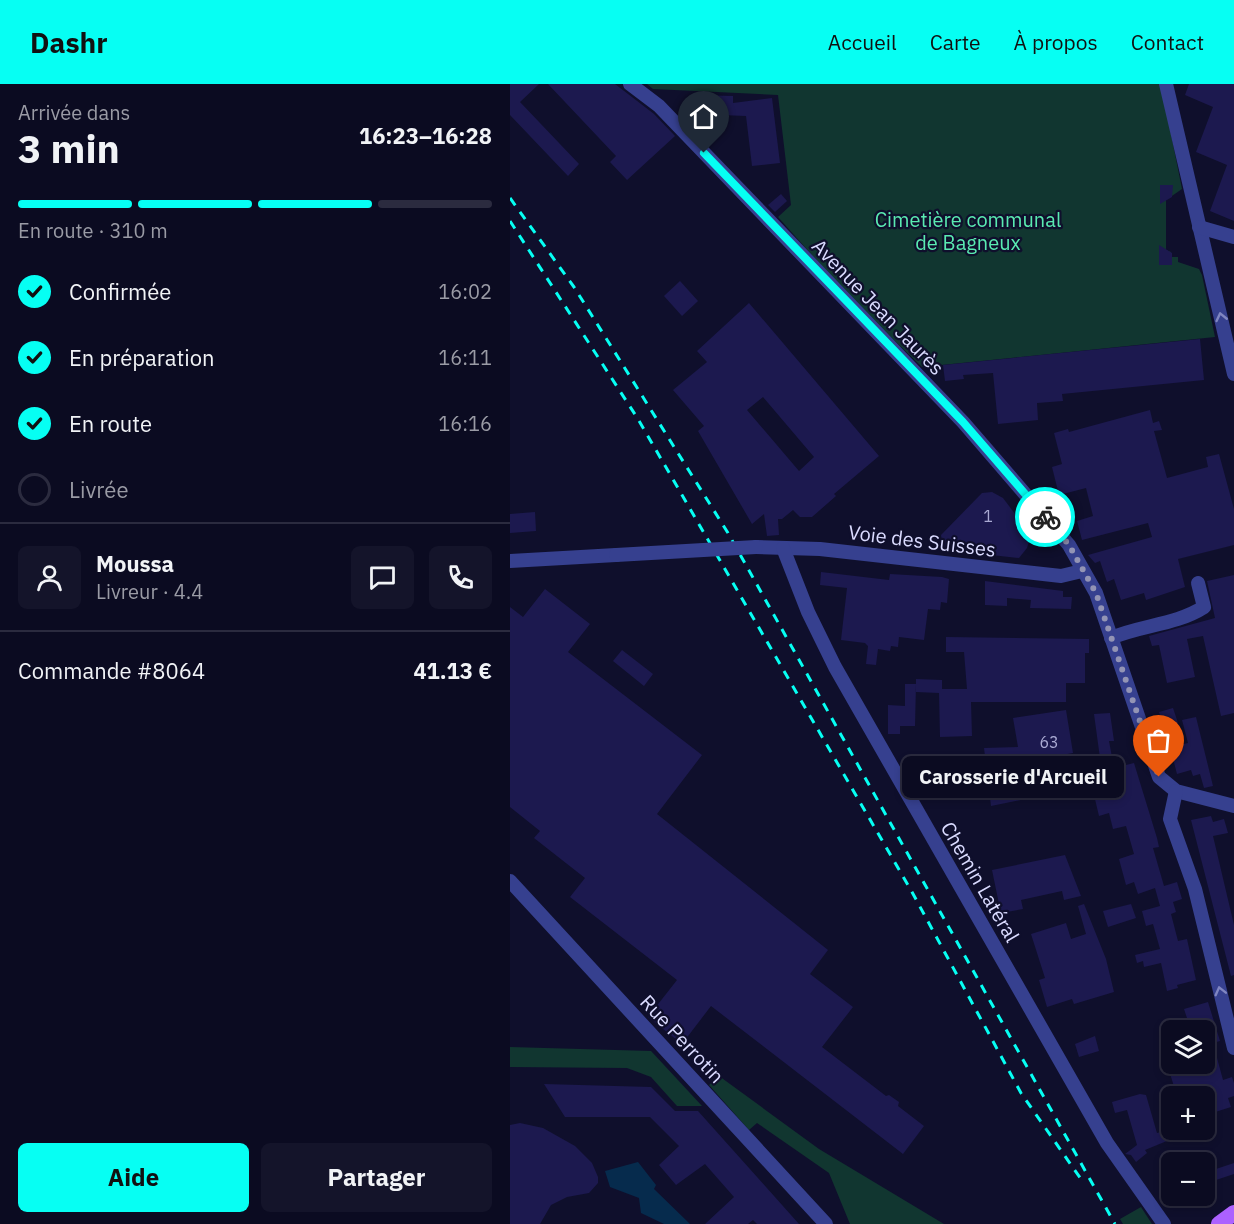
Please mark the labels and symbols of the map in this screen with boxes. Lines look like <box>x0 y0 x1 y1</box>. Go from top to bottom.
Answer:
pin <box>678 91 729 153</box>
park label: Cimetière communal de Bagneux <box>875 206 1061 256</box>
street label: Avenue Jean Jaurès <box>806 233 950 381</box>
one-way arrow <box>1215 312 1228 322</box>
courier <box>1015 487 1075 547</box>
house number: 1 <box>983 506 993 526</box>
street label: Voie des Suisses <box>847 518 997 563</box>
pin <box>1133 715 1184 777</box>
house number: 63 <box>1039 732 1059 752</box>
callout: Carosserie d'Arcueil <box>901 756 1123 798</box>
street label: Chemin Latéral <box>935 816 1026 947</box>
one-way arrow <box>1214 986 1227 996</box>
street label: Rue Perrotin <box>634 989 730 1089</box>

